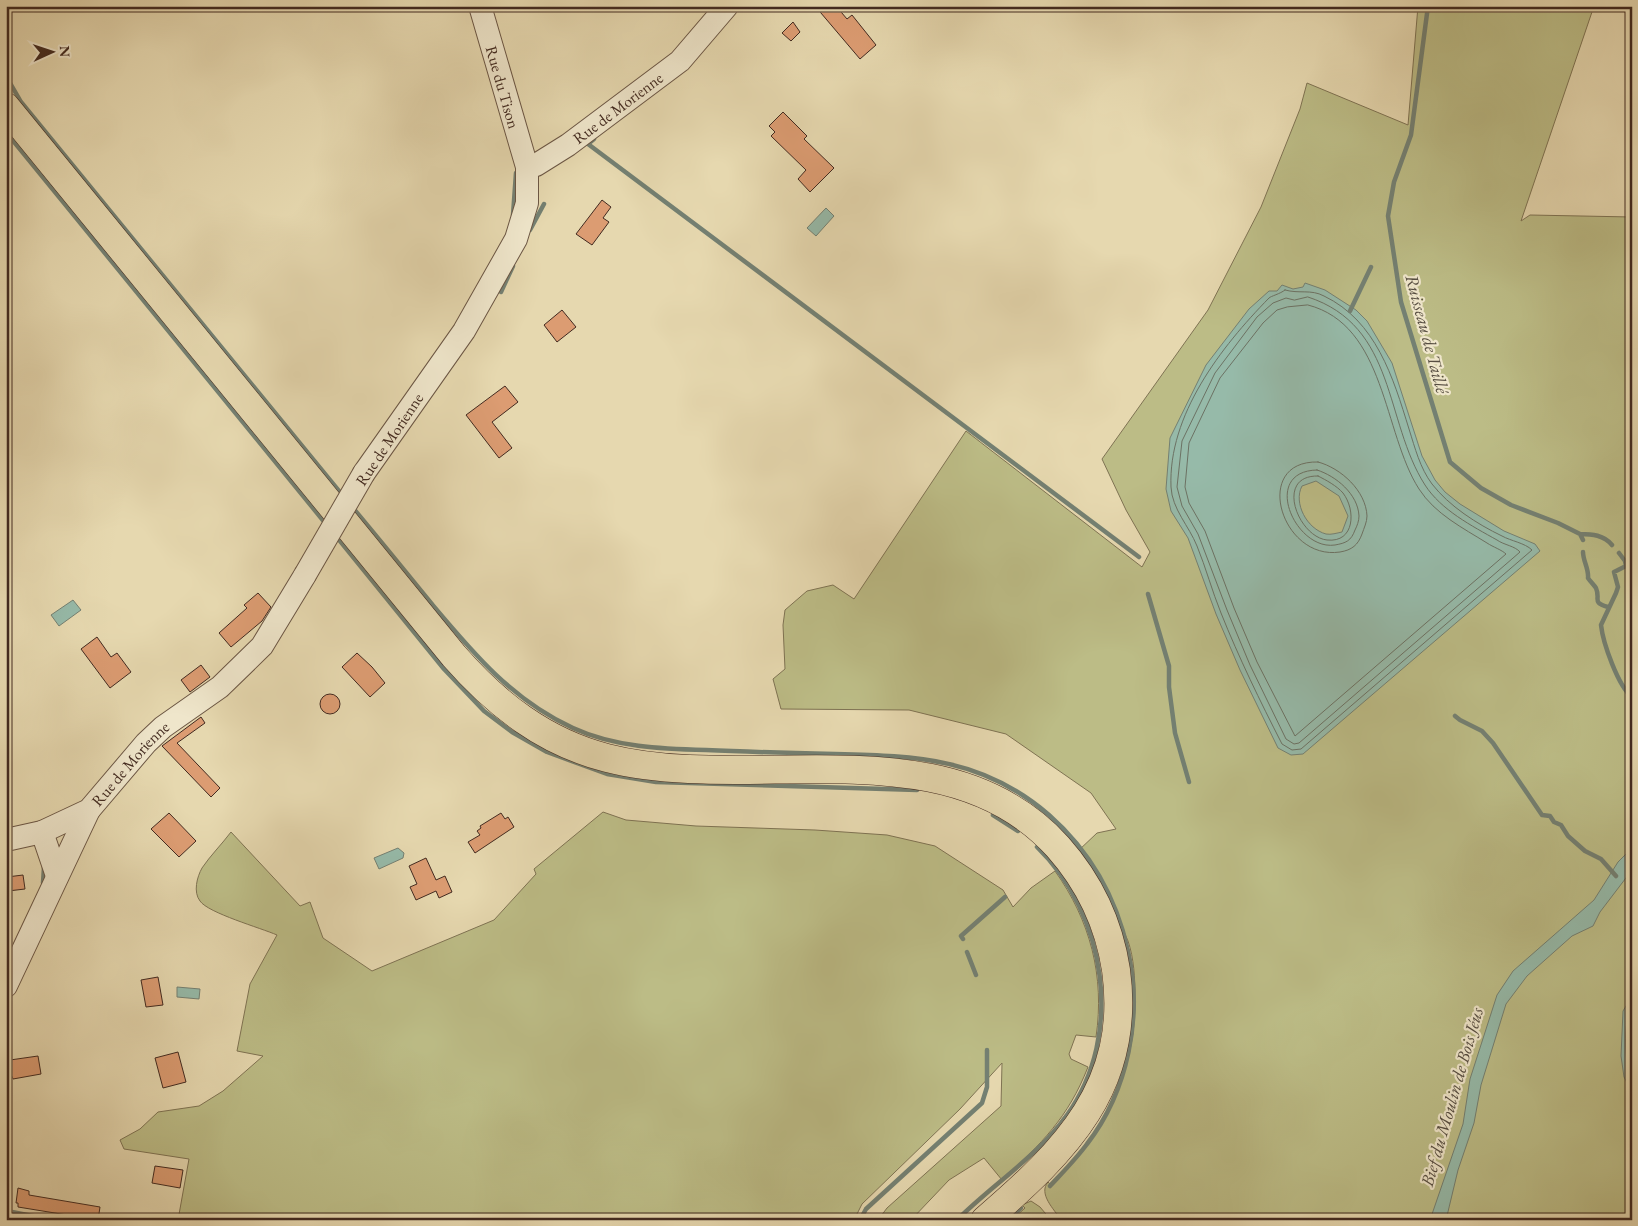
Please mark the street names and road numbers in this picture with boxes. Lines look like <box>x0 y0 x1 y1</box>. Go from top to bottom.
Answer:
street label: Rue du Tison <box>481 43 525 132</box>
street label: Rue de Morienne <box>569 67 667 149</box>
street label: Rue de Morienne <box>351 389 428 490</box>
street label: Rue de Morienne <box>87 716 173 811</box>

